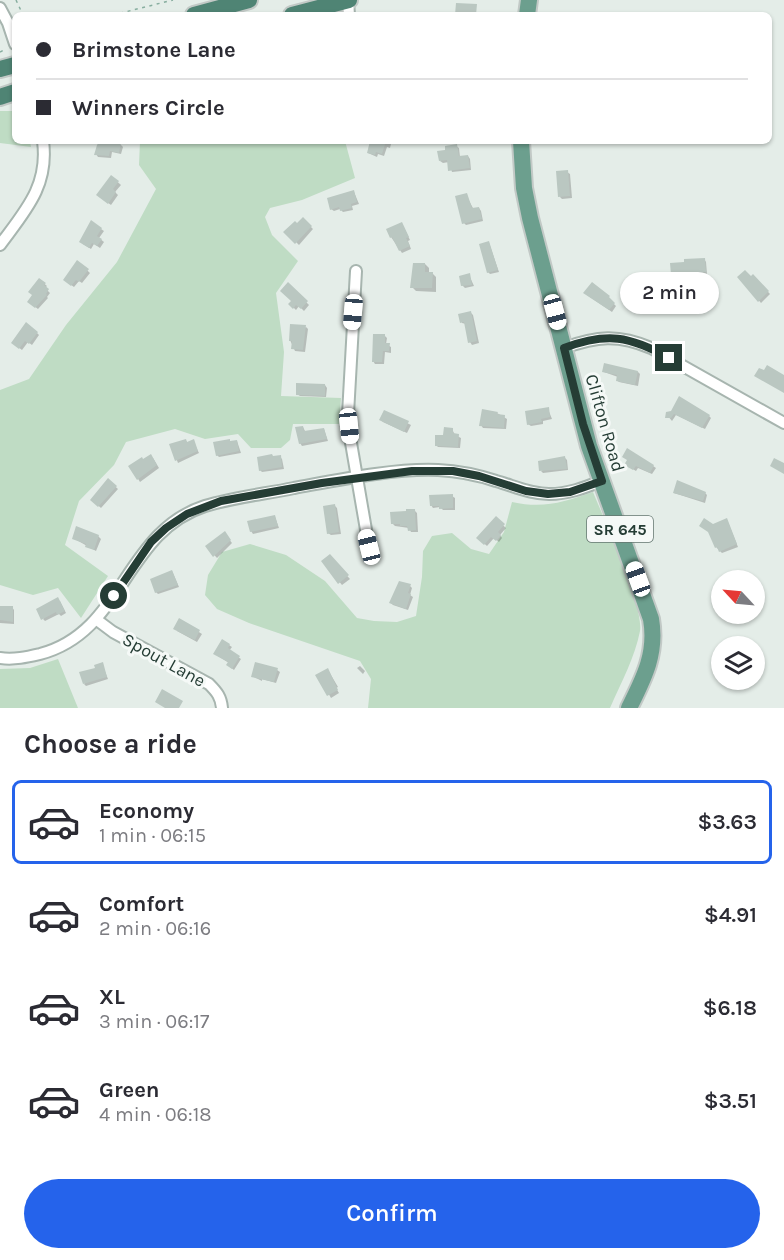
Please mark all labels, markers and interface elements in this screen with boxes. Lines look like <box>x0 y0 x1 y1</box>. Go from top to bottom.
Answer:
text: Brimstone Lane <box>72 37 236 63</box>
text: Winners Circle <box>72 95 225 121</box>
callout: 2 min <box>620 271 718 313</box>
text: 2 min <box>642 281 697 304</box>
car <box>542 292 568 332</box>
car <box>342 293 364 331</box>
route end <box>655 344 682 371</box>
street label: Clifton Road <box>581 372 629 474</box>
car <box>338 407 360 445</box>
road number: SR 645 <box>587 516 653 542</box>
car <box>356 527 382 567</box>
car <box>623 559 653 599</box>
north arrow <box>711 570 765 624</box>
map controls <box>711 570 765 690</box>
route start <box>100 582 127 609</box>
street label: Spout Lane <box>119 628 209 692</box>
button: layers <box>711 636 765 690</box>
text: Choose a ride <box>24 728 197 760</box>
icon: car <box>27 795 81 849</box>
text: Economy <box>99 798 194 824</box>
text: $3.63 <box>698 809 757 835</box>
text: 1 min · 06:15 <box>99 824 206 847</box>
icon: car <box>27 888 81 942</box>
text: Comfort <box>99 891 184 917</box>
text: $4.91 <box>704 902 757 928</box>
text: 2 min · 06:16 <box>99 917 211 940</box>
icon: car <box>27 981 81 1035</box>
text: XL <box>99 984 125 1010</box>
text: $6.18 <box>703 995 757 1021</box>
text: 3 min · 06:17 <box>99 1010 209 1033</box>
icon: car <box>27 1074 81 1128</box>
text: Green <box>99 1077 160 1103</box>
text: $3.51 <box>704 1088 757 1114</box>
text: 4 min · 06:18 <box>99 1103 212 1126</box>
button: Confirm <box>24 1179 760 1248</box>

